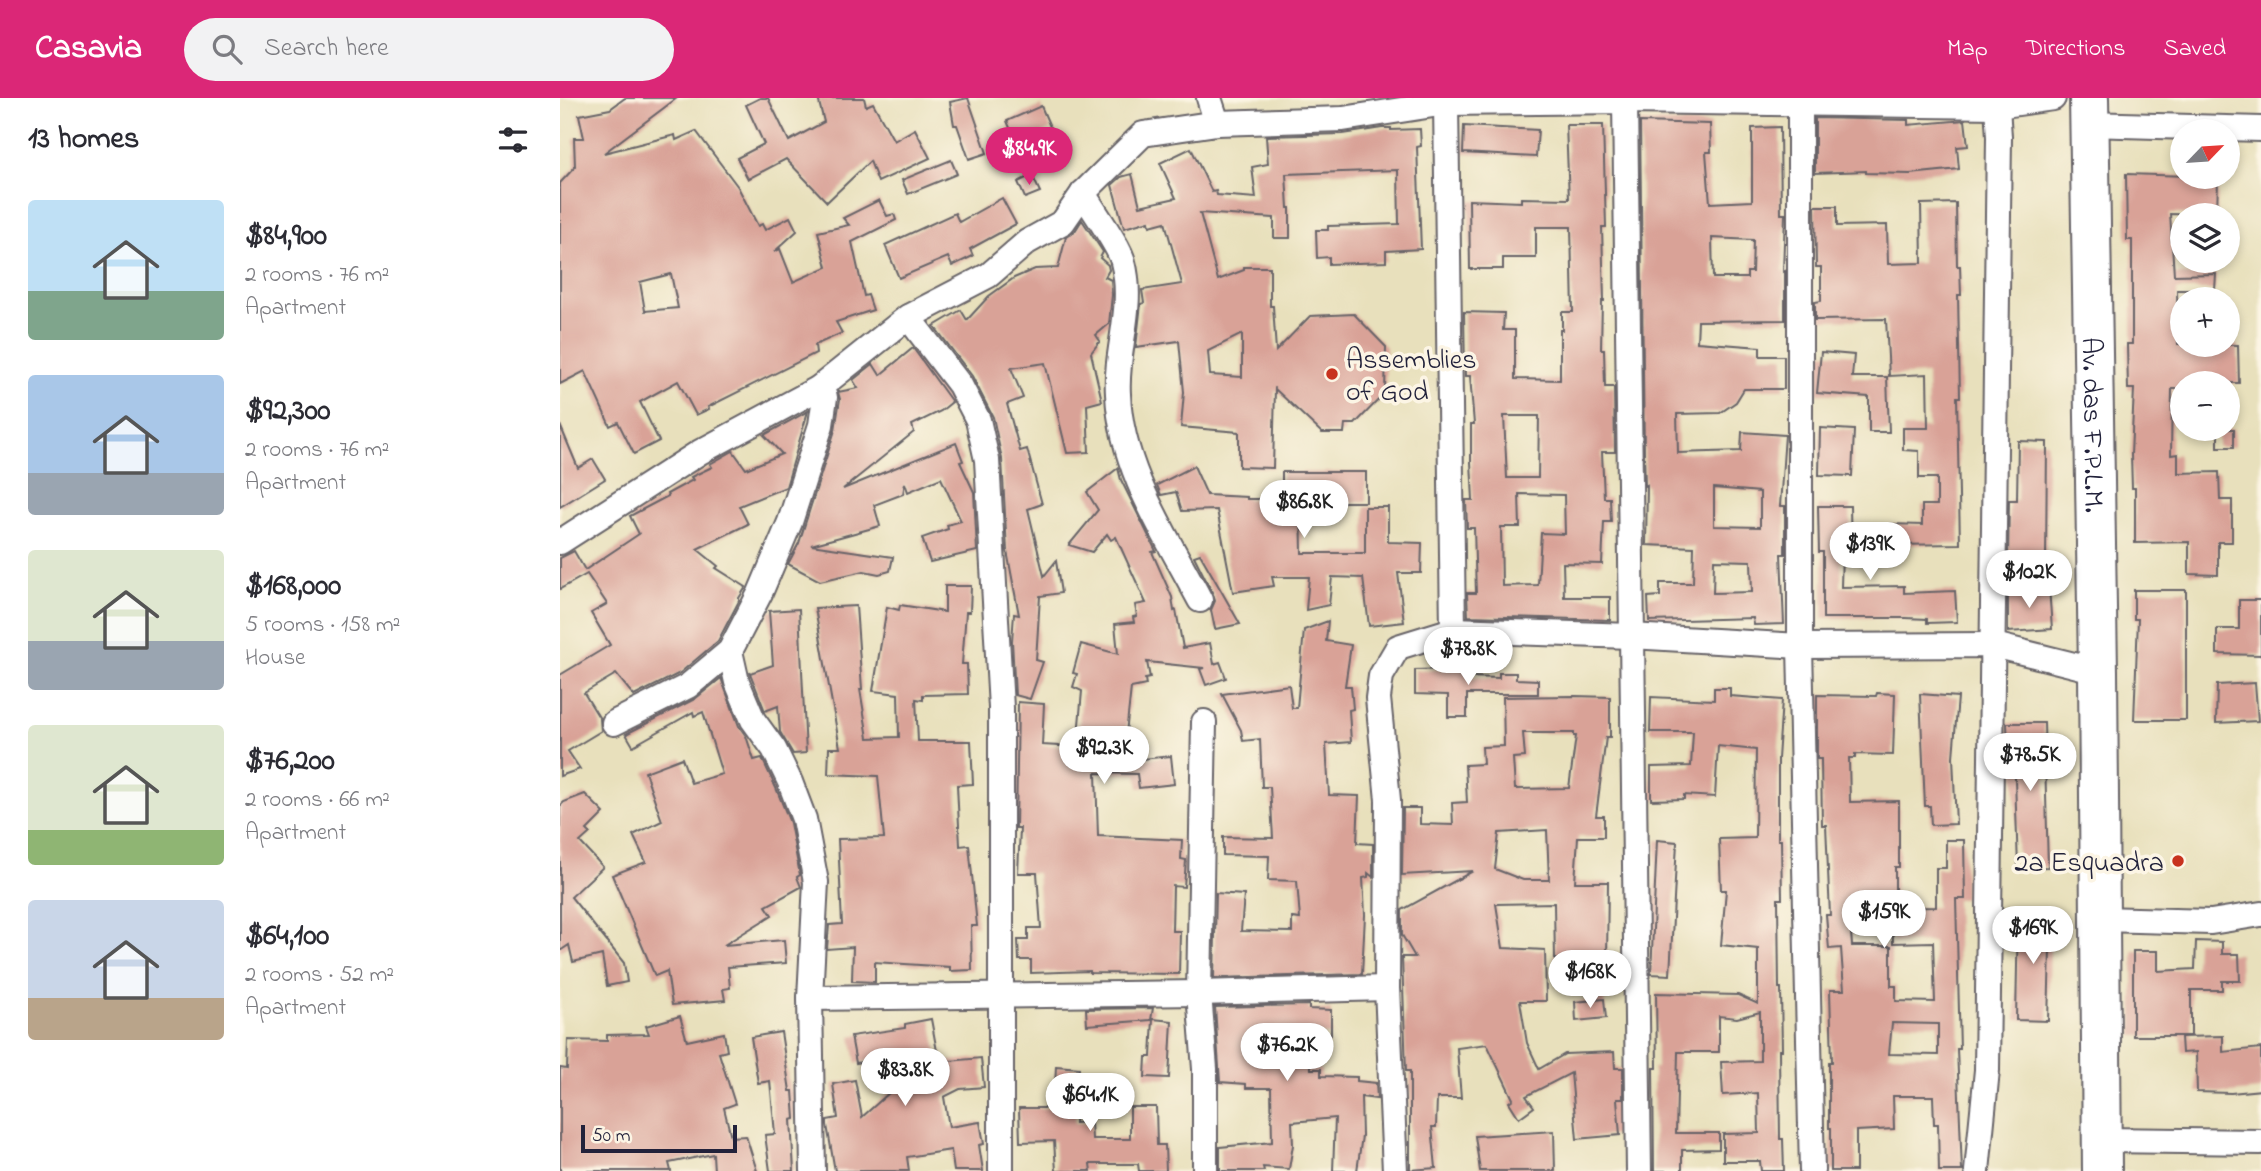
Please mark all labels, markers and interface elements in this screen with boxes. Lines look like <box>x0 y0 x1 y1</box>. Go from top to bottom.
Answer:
search box <box>184 18 674 81</box>
text: Casavia <box>35 25 142 73</box>
icon: search <box>208 30 246 68</box>
text: Search here <box>264 30 389 68</box>
text: Map <box>1947 32 1988 67</box>
text: Directions <box>2026 32 2125 67</box>
text: Saved <box>2163 32 2226 67</box>
text: 13 homes <box>28 118 139 162</box>
north arrow <box>2170 119 2240 189</box>
map controls <box>2170 119 2240 441</box>
icon: filters <box>494 121 532 159</box>
pin: $84.9K <box>972 127 1086 187</box>
text: $84.9K <box>1002 133 1056 166</box>
button: layers <box>2170 203 2240 273</box>
text: $84,900 <box>245 215 327 259</box>
icon: home <box>84 228 168 312</box>
text: 2 rooms · 76 m² <box>245 259 389 292</box>
button: + <box>2170 287 2240 357</box>
text: Apartment <box>245 292 346 325</box>
street label: Av. das F.P.L.M. <box>2069 337 2113 513</box>
place label: Assemblies of God <box>1346 341 1477 414</box>
marker: Assemblies of God <box>1324 366 1340 382</box>
button: − <box>2170 371 2240 441</box>
text: $92,300 <box>245 390 331 434</box>
icon: home <box>84 403 168 487</box>
text: 2 rooms · 76 m² <box>245 434 389 467</box>
text: Apartment <box>245 467 346 500</box>
pin: $86.8K <box>1247 480 1361 540</box>
text: $86.8K <box>1275 486 1333 519</box>
pin: $139K <box>1821 522 1919 582</box>
text: $139K <box>1846 528 1894 561</box>
pin: $102K <box>1980 550 2078 610</box>
text: $102K <box>2002 556 2056 589</box>
text: $168,000 <box>245 565 341 609</box>
icon: home <box>84 578 168 662</box>
text: 5 rooms · 158 m² <box>245 609 400 642</box>
pin: $78.8K <box>1411 628 1525 687</box>
text: $78.8K <box>1440 633 1496 666</box>
text: House <box>245 642 305 675</box>
pin: $92.3K <box>1047 726 1161 786</box>
text: $92.3K <box>1075 732 1133 765</box>
pin: $78.5K <box>1973 734 2087 793</box>
text: $78.5K <box>1999 739 2061 772</box>
text: $76,200 <box>245 740 335 784</box>
icon: home <box>84 753 168 837</box>
text: 2 rooms · 66 m² <box>245 784 390 817</box>
text: Apartment <box>245 817 346 850</box>
place label: 2a Esquadra <box>2015 844 2164 885</box>
marker: 2a Esquadra <box>2170 853 2186 869</box>
pin: $159K <box>1835 890 1933 950</box>
text: $159K <box>1858 896 1910 929</box>
pin: $169K <box>1984 906 2082 966</box>
text: $169K <box>2008 912 2058 945</box>
text: $64,100 <box>245 915 329 959</box>
icon: home <box>84 928 168 1012</box>
pin: $168K <box>1541 950 1639 1010</box>
text: $168K <box>1564 956 1616 989</box>
text: 2 rooms · 52 m² <box>245 959 394 992</box>
text: Apartment <box>245 992 346 1025</box>
pin: $76.2K <box>1230 1024 1344 1083</box>
text: $76.2K <box>1257 1029 1317 1062</box>
pin: $83.8K <box>848 1048 962 1108</box>
text: $83.8K <box>877 1054 933 1087</box>
pin: $64.1K <box>1033 1074 1147 1133</box>
text: $64.1K <box>1062 1079 1118 1112</box>
scale bar <box>581 1122 737 1154</box>
text: 50 m <box>592 1123 631 1150</box>

